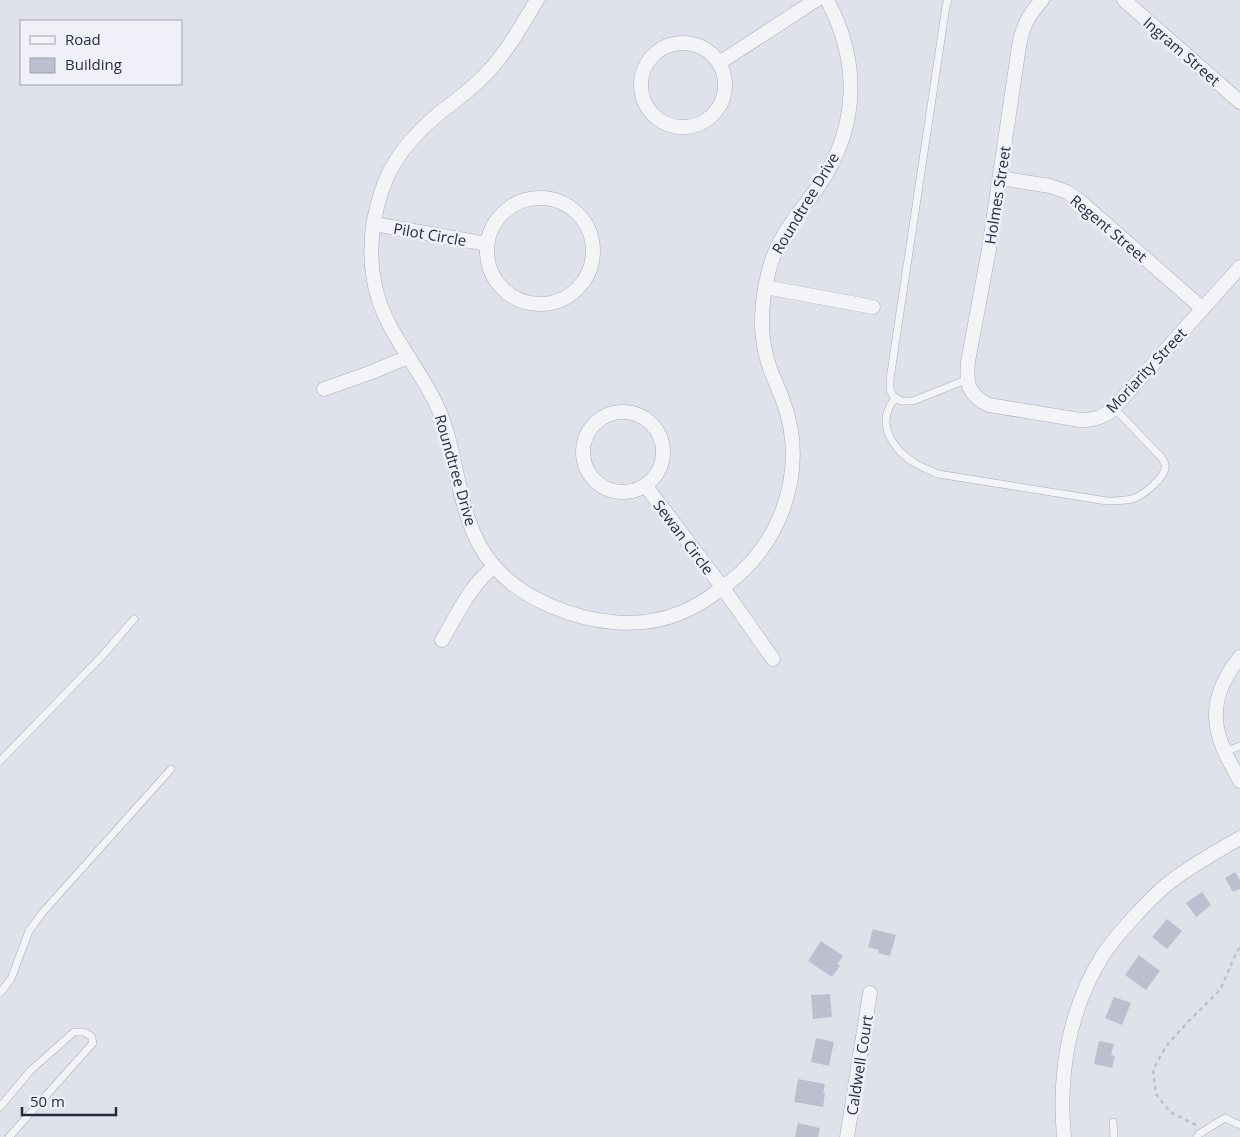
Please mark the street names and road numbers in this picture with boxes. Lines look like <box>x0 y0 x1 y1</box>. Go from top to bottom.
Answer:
street label: Ingram Street <box>1139 12 1225 90</box>
street label: Holmes Street <box>979 144 1015 246</box>
street label: Roundtree Drive <box>767 149 843 257</box>
street label: Regent Street <box>1066 190 1152 266</box>
street label: Pilot Circle <box>392 218 468 250</box>
street label: Moriarity Street <box>1101 323 1191 417</box>
street label: Roundtree Drive <box>431 412 481 528</box>
street label: Sewan Circle <box>649 496 719 578</box>
street label: Caldwell Court <box>841 1013 877 1117</box>

